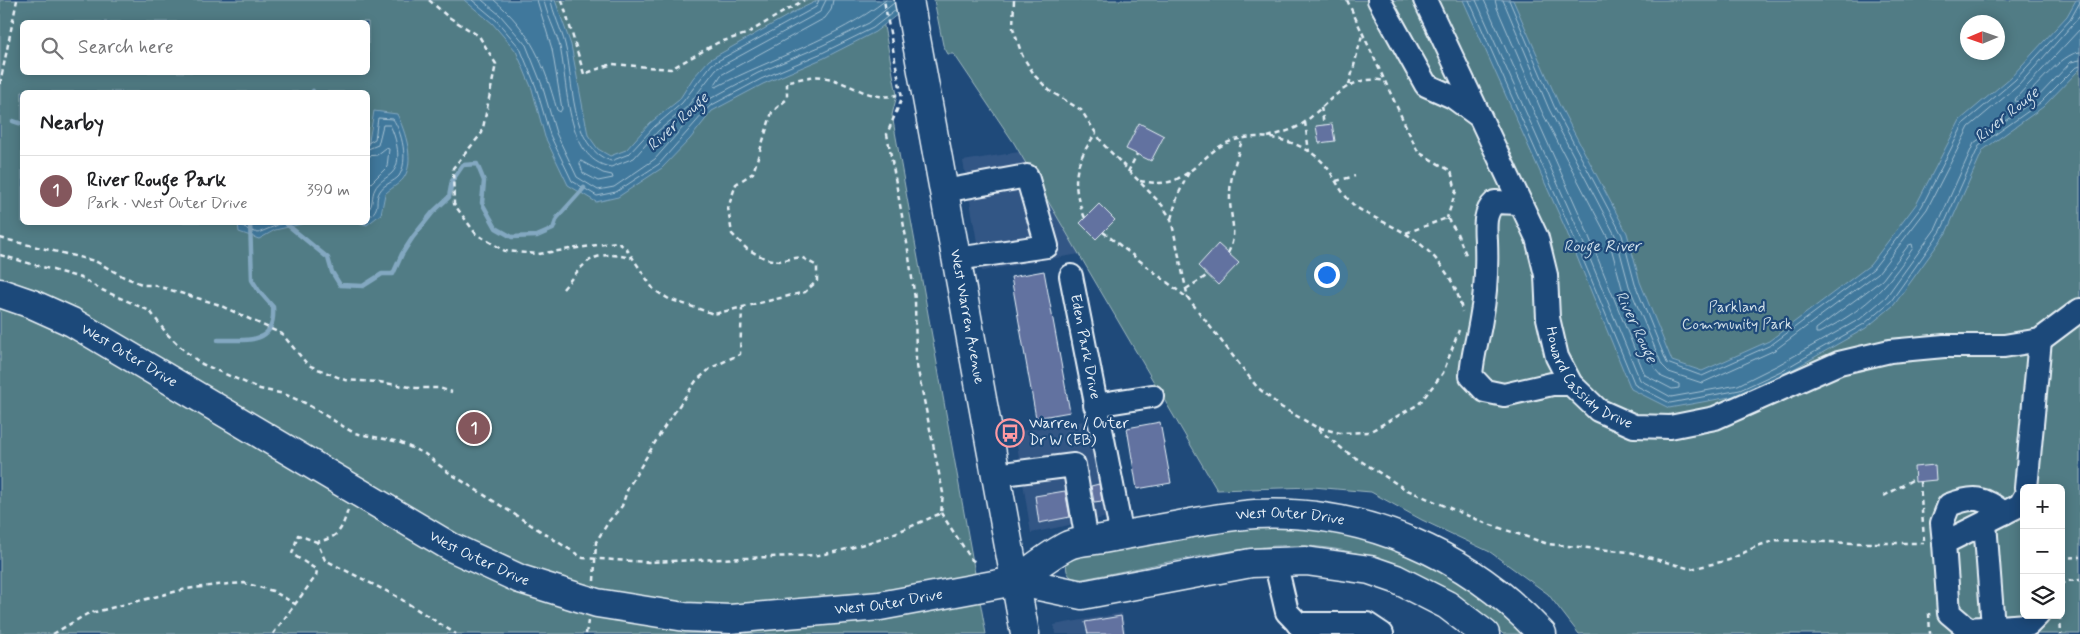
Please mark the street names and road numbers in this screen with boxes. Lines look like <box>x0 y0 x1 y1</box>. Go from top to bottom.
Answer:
street label: West Warren Avenue <box>945 248 989 386</box>
street label: Eden Park Drive <box>1065 292 1105 401</box>
street label: West Outer Drive <box>77 319 181 392</box>
street label: Howard Cassidy Drive <box>1540 325 1636 434</box>
street label: West Outer Drive <box>1235 503 1347 531</box>
street label: West Outer Drive <box>425 526 532 591</box>
street label: West Outer Drive <box>834 585 945 620</box>

